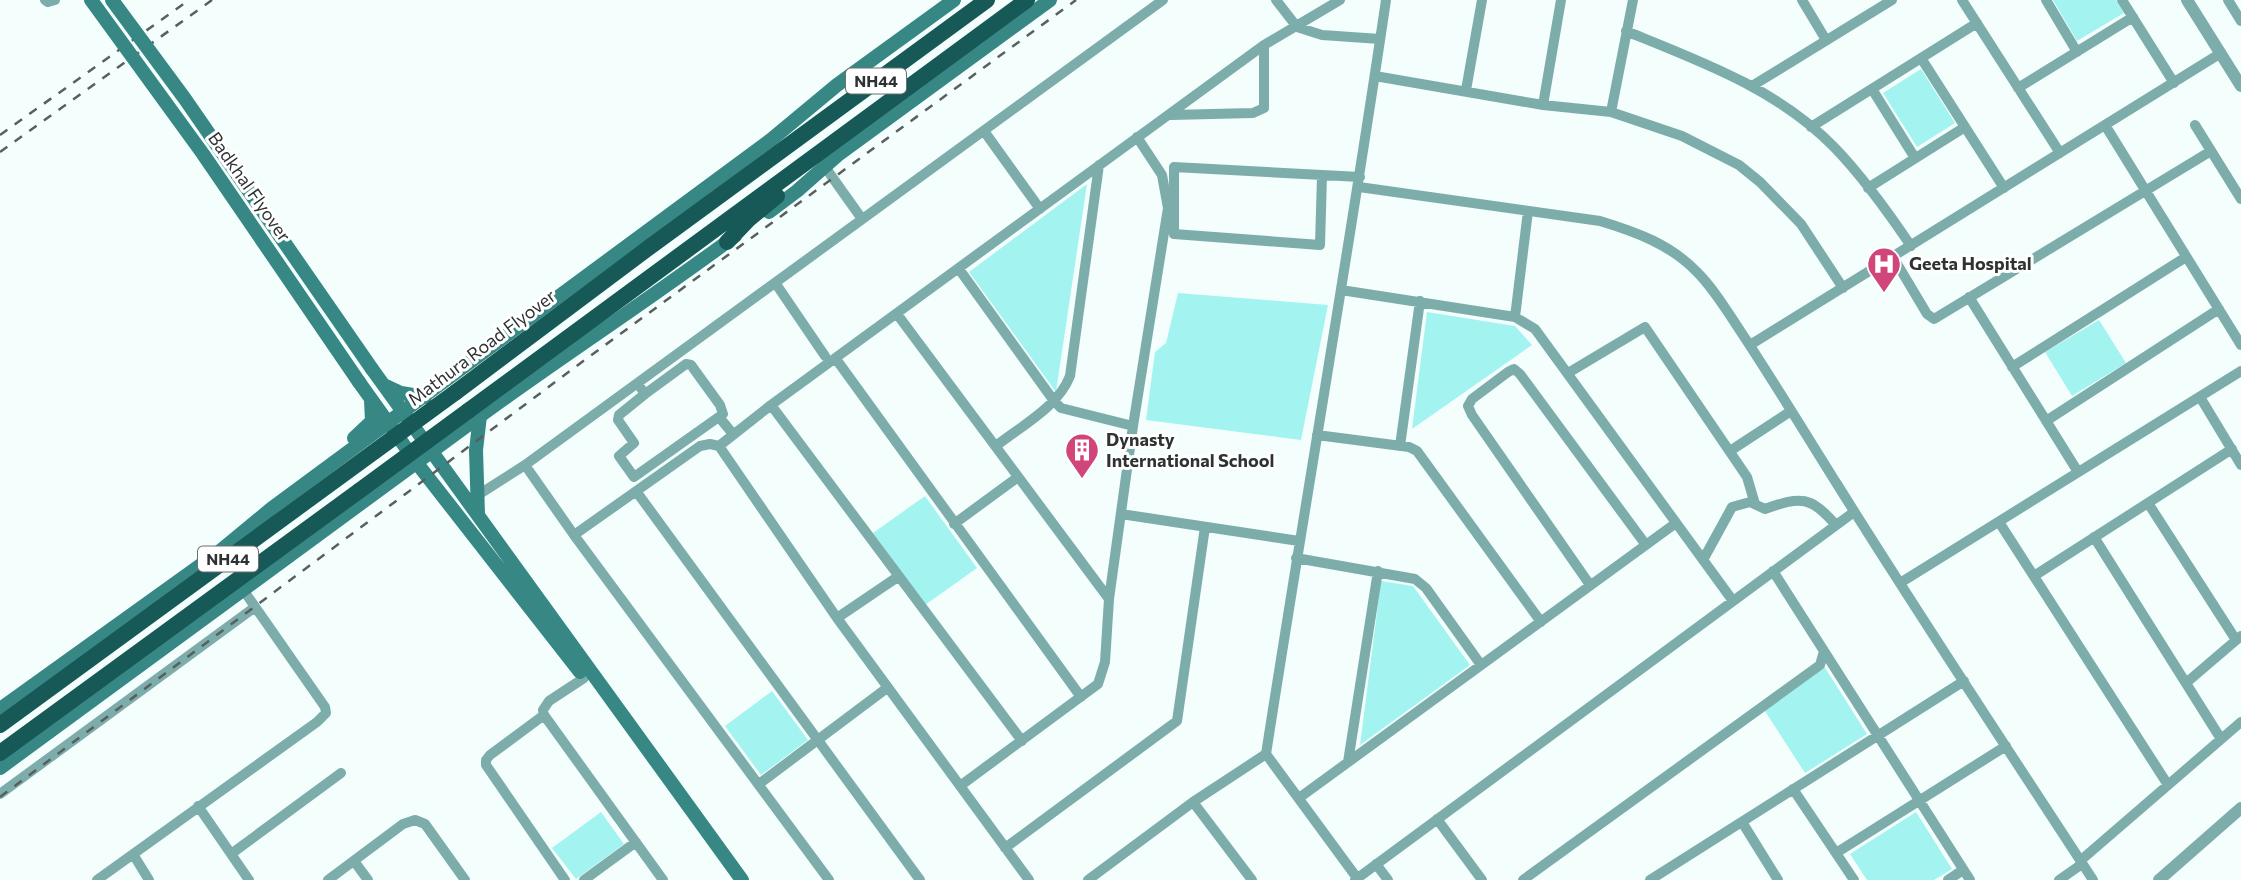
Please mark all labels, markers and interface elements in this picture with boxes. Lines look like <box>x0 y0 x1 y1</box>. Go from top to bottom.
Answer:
road number: NH44 <box>846 68 906 94</box>
street label: Badkhal Flyover <box>204 127 296 246</box>
hospital icon: Geeta Hospital <box>1865 245 1903 294</box>
place label: Geeta Hospital <box>1909 252 2032 274</box>
street label: Mathura Road Flyover <box>403 284 560 410</box>
place label: Dynasty International School <box>1106 428 1274 471</box>
building icon: Dynasty International School <box>1063 431 1101 480</box>
road number: NH44 <box>198 546 258 572</box>

